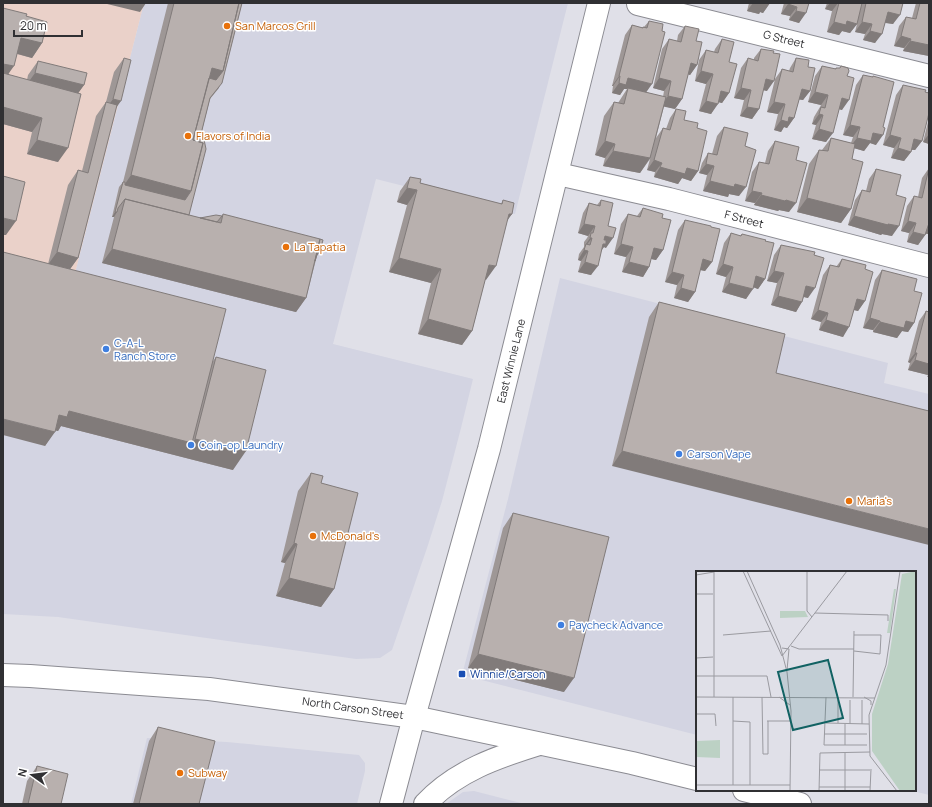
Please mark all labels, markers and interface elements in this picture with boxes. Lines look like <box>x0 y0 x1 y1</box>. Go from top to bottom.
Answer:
scale bar <box>14 12 82 38</box>
text: 20 m <box>20 17 47 34</box>
place label: San Marcos Grill <box>235 18 316 33</box>
marker: San Marcos Grill <box>222 21 232 31</box>
street label: G Street <box>762 26 806 51</box>
place label: Flavors of India <box>196 128 270 143</box>
marker: Flavors of India <box>183 131 193 141</box>
street label: F Street <box>723 206 765 231</box>
place label: La Tapatia <box>294 239 346 254</box>
marker: La Tapatia <box>281 242 291 252</box>
street label: East Winnie Lane <box>493 317 528 405</box>
place label: C-A-L Ranch Store <box>114 335 177 363</box>
marker: C-A-L Ranch Store <box>101 344 111 354</box>
place label: Coin-op Laundry <box>199 437 283 452</box>
marker: Coin-op Laundry <box>186 440 196 450</box>
place label: Carson Vape <box>687 446 752 461</box>
marker: Carson Vape <box>674 449 684 459</box>
place label: Maria's <box>857 493 892 508</box>
marker: Maria's <box>844 496 854 506</box>
place label: McDonald's <box>321 528 379 543</box>
marker: McDonald's <box>308 531 318 541</box>
inset map <box>696 571 916 791</box>
place label: Paycheck Advance <box>569 617 664 632</box>
marker: Paycheck Advance <box>556 620 566 630</box>
place label: Winnie/Carson <box>470 666 546 681</box>
marker: Winnie/Carson <box>457 669 467 679</box>
street label: North Carson Street <box>301 693 405 722</box>
north arrow <box>12 755 52 795</box>
place label: Subway <box>188 765 228 780</box>
text: N <box>14 767 30 778</box>
marker: Subway <box>175 768 185 778</box>

